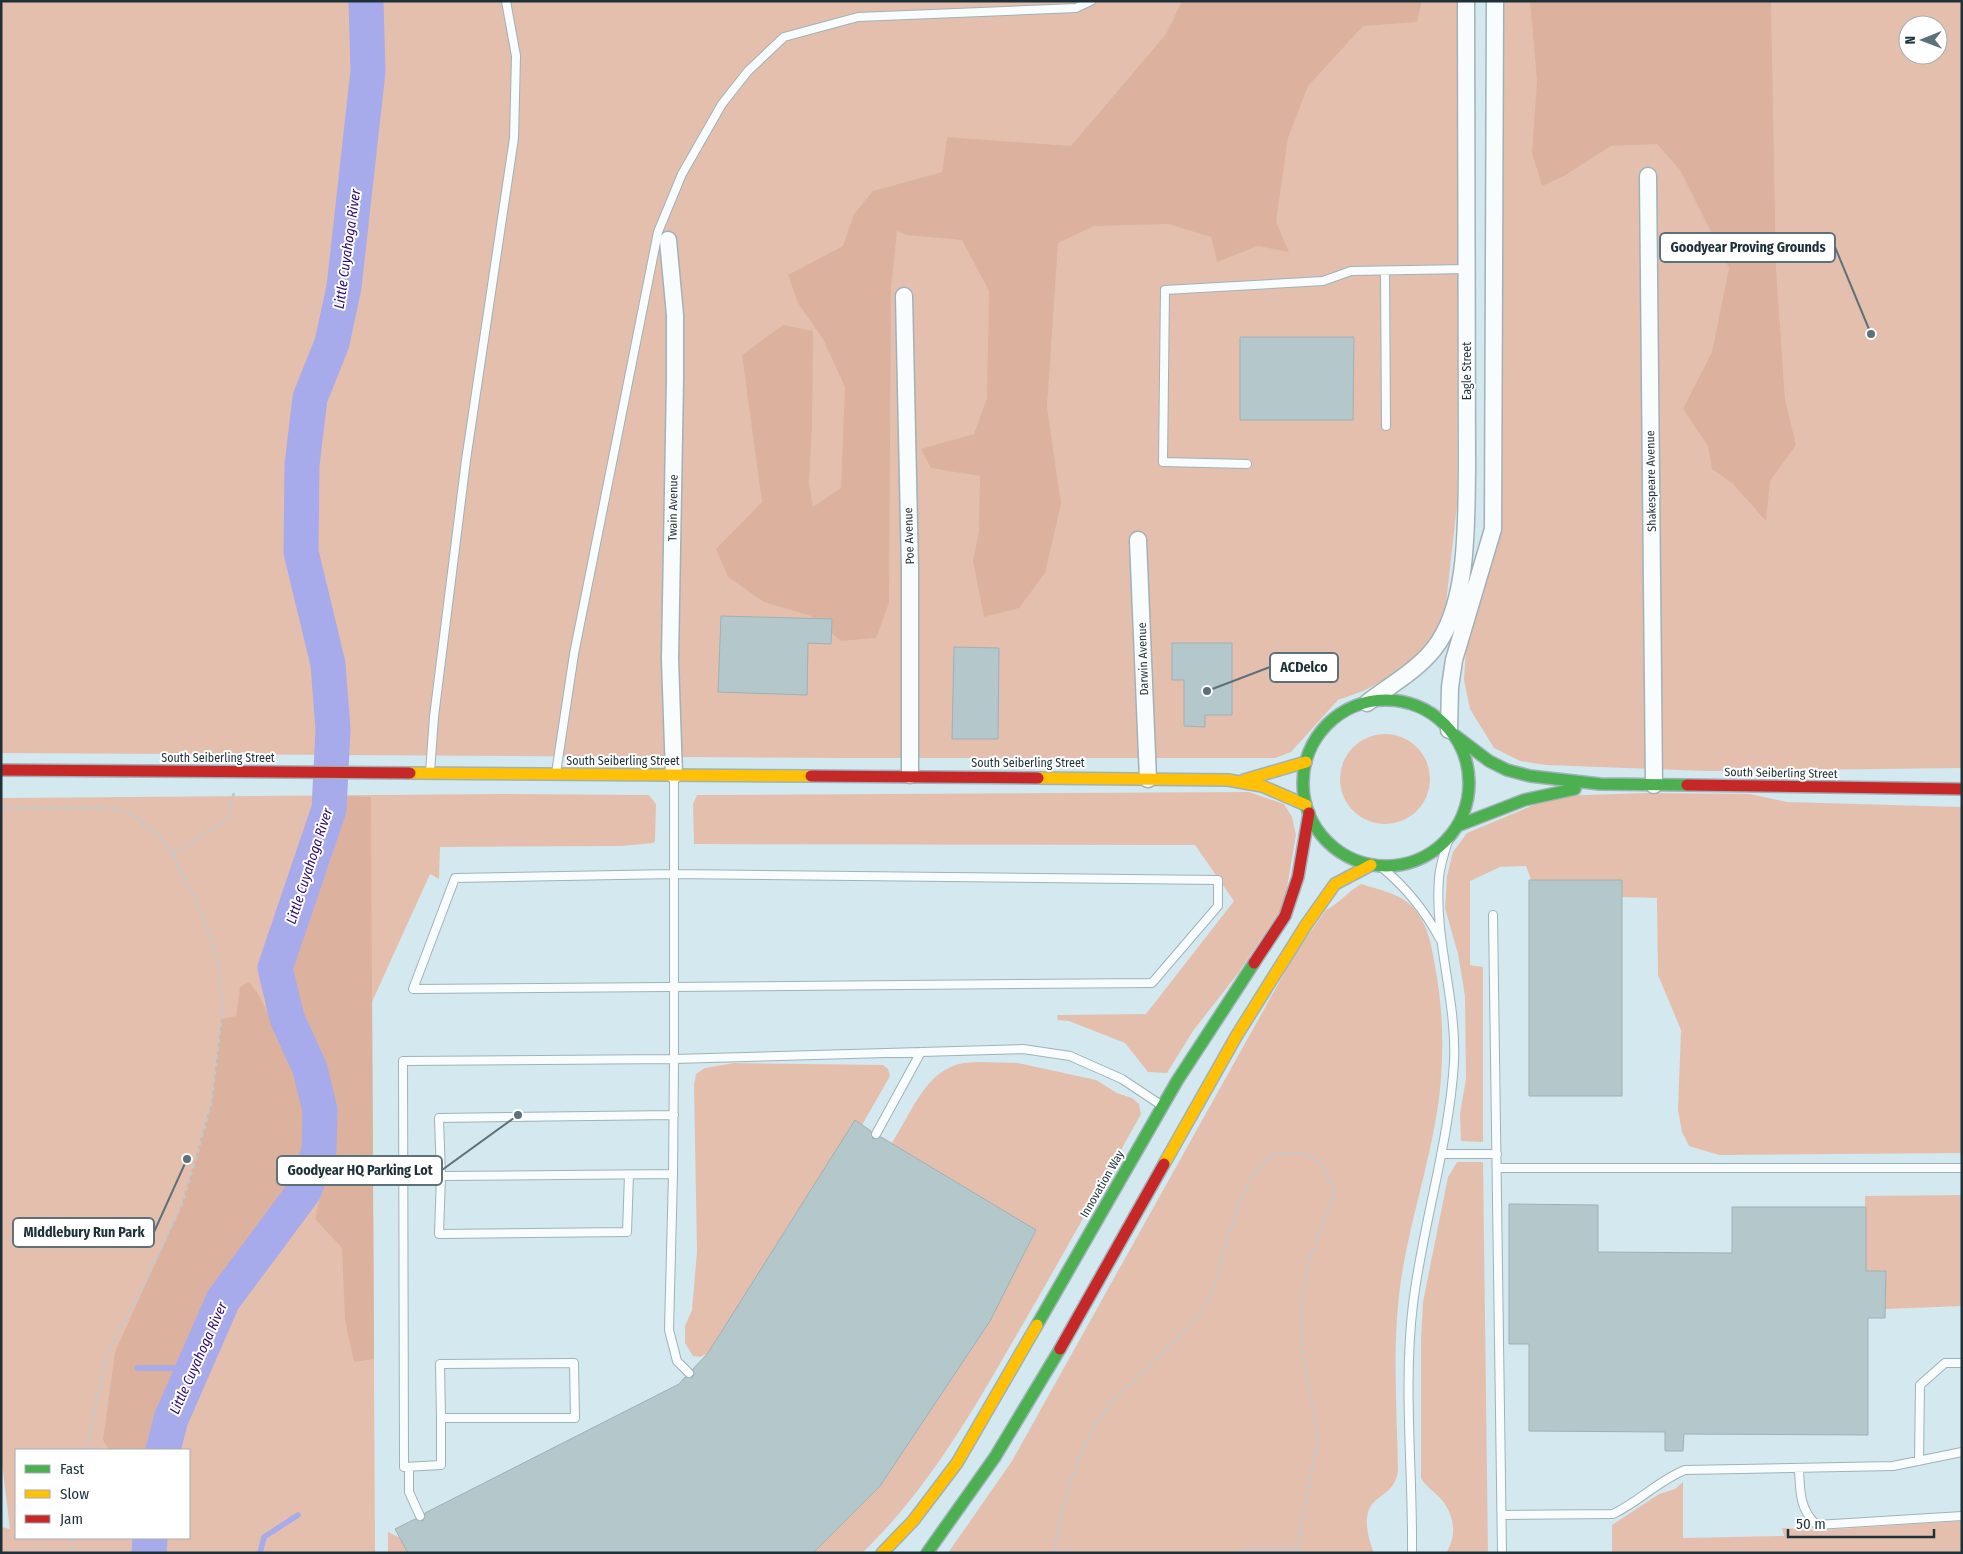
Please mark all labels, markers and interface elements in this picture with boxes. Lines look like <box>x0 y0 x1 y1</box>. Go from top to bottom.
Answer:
north arrow <box>1898 15 1948 65</box>
text: N <box>1902 36 1919 45</box>
water label: Little Cuyahoga River <box>331 187 364 310</box>
callout: Goodyear Proving Grounds <box>1660 233 1835 262</box>
text: Goodyear Proving Grounds <box>1670 239 1826 256</box>
street label: Eagle Street <box>1460 342 1474 400</box>
street label: Shakespeare Avenue <box>1643 430 1659 532</box>
street label: Twain Avenue <box>665 474 681 542</box>
street label: Poe Avenue <box>901 507 917 565</box>
street label: Darwin Avenue <box>1135 622 1151 696</box>
callout: ACDelco <box>1270 653 1338 682</box>
text: ACDelco <box>1279 659 1328 676</box>
street label: South Seiberling Street <box>161 751 275 765</box>
street label: South Seiberling Street <box>566 754 680 768</box>
street label: South Seiberling Street <box>971 756 1085 770</box>
street label: South Seiberling Street <box>1724 765 1838 781</box>
water label: Little Cuyahoga River <box>283 805 337 926</box>
street label: Innovation Way <box>1077 1147 1127 1220</box>
callout: Goodyear HQ Parking Lot <box>277 1156 442 1185</box>
text: Goodyear HQ Parking Lot <box>287 1162 434 1179</box>
callout: MIddlebury Run Park <box>13 1218 154 1247</box>
text: MIddlebury Run Park <box>23 1224 145 1241</box>
water label: Little Cuyahoga River <box>166 1298 231 1417</box>
legend <box>15 1449 190 1539</box>
text: Fast <box>60 1460 84 1478</box>
text: Slow <box>60 1485 89 1503</box>
scale bar <box>1788 1506 1934 1538</box>
text: Jam <box>60 1510 83 1528</box>
text: 50 m <box>1796 1515 1826 1533</box>

